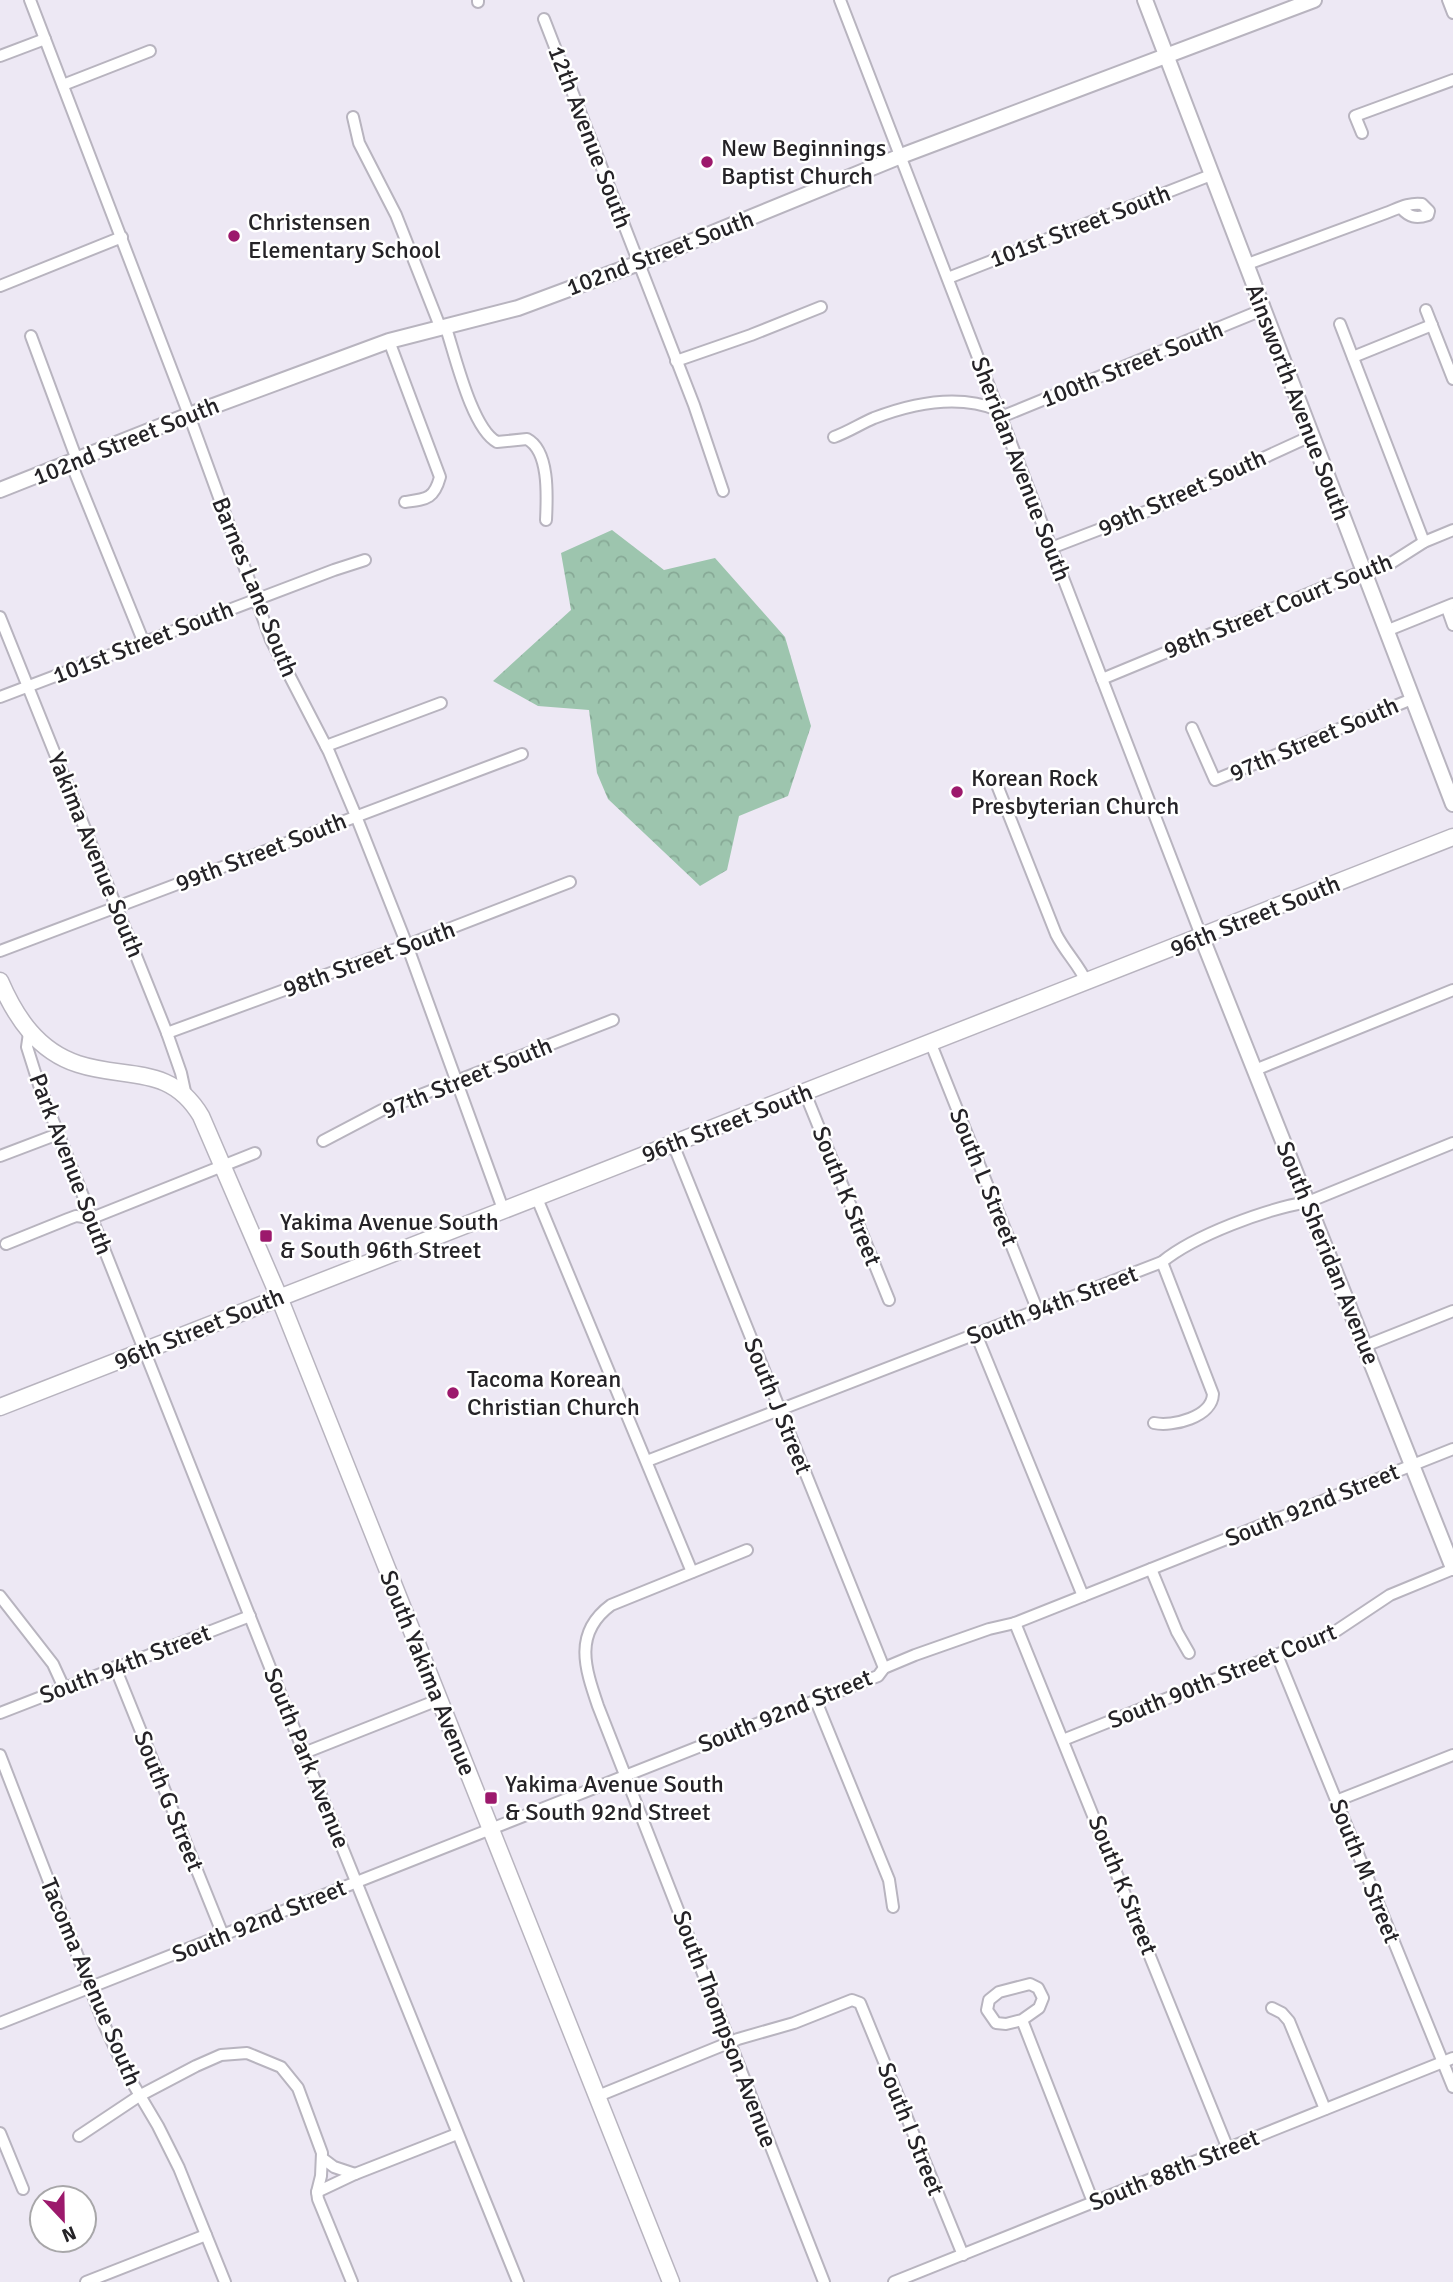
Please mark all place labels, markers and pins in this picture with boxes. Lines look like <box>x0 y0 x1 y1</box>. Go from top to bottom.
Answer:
place label: New Beginnings Baptist Church <box>721 133 886 191</box>
marker: New Beginnings Baptist Church <box>699 154 715 170</box>
place label: Christensen Elementary School <box>248 207 441 265</box>
marker: Christensen Elementary School <box>226 228 242 244</box>
place label: Korean Rock Presbyterian Church <box>971 763 1179 821</box>
marker: Korean Rock Presbyterian Church <box>949 784 965 800</box>
place label: Yakima Avenue South & South 96th Street <box>280 1207 499 1265</box>
marker: Yakima Avenue South & South 96th Street <box>258 1228 274 1244</box>
place label: Tacoma Korean Christian Church <box>467 1364 640 1422</box>
marker: Tacoma Korean Christian Church <box>445 1385 461 1401</box>
place label: Yakima Avenue South & South 92nd Street <box>505 1769 724 1827</box>
marker: Yakima Avenue South & South 92nd Street <box>483 1790 499 1806</box>

